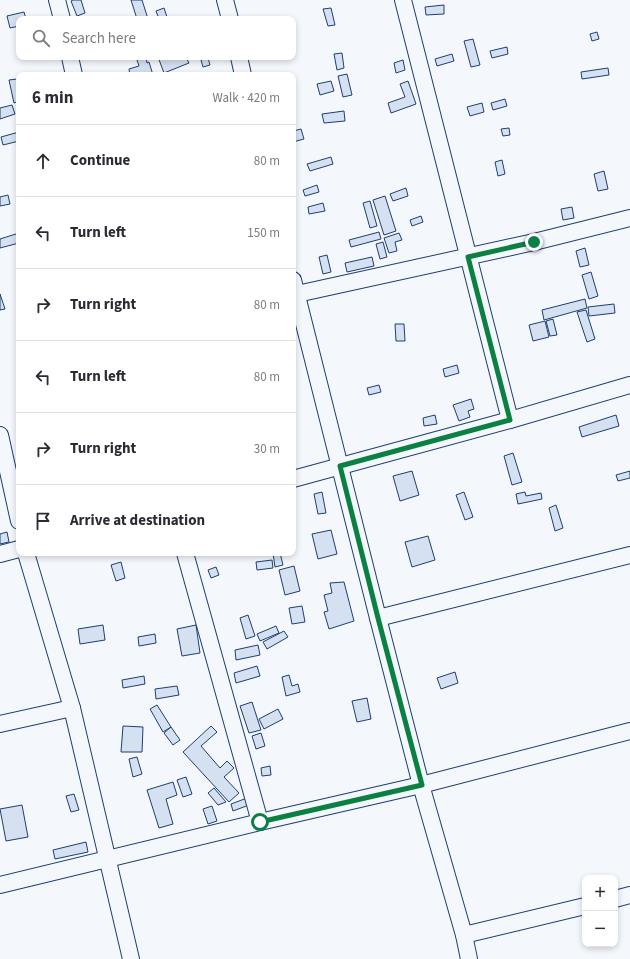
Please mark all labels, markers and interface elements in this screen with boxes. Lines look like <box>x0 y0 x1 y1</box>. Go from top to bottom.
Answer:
search box <box>16 16 296 60</box>
icon: search <box>30 27 52 49</box>
text: Search here <box>62 28 136 49</box>
text: 6 min <box>32 86 73 110</box>
text: Walk · 420 m <box>212 89 280 107</box>
icon: ahead <box>32 150 54 172</box>
text: Continue <box>70 150 130 171</box>
text: 80 m <box>254 152 280 170</box>
icon: left <box>32 222 54 244</box>
text: Turn left <box>70 222 126 243</box>
text: 150 m <box>247 224 280 242</box>
route end <box>525 233 543 251</box>
icon: right <box>32 294 54 316</box>
text: Turn right <box>70 294 136 315</box>
text: 80 m <box>254 296 280 314</box>
icon: left <box>32 366 54 388</box>
text: Turn left <box>70 366 126 387</box>
text: 80 m <box>254 368 280 386</box>
icon: right <box>32 438 54 460</box>
text: Turn right <box>70 438 136 459</box>
text: 30 m <box>254 440 280 458</box>
icon: arrive <box>32 510 54 532</box>
text: Arrive at destination <box>70 510 205 531</box>
route start <box>251 813 269 831</box>
map controls <box>582 875 618 947</box>
button: + <box>582 875 618 911</box>
button: − <box>582 911 618 947</box>

